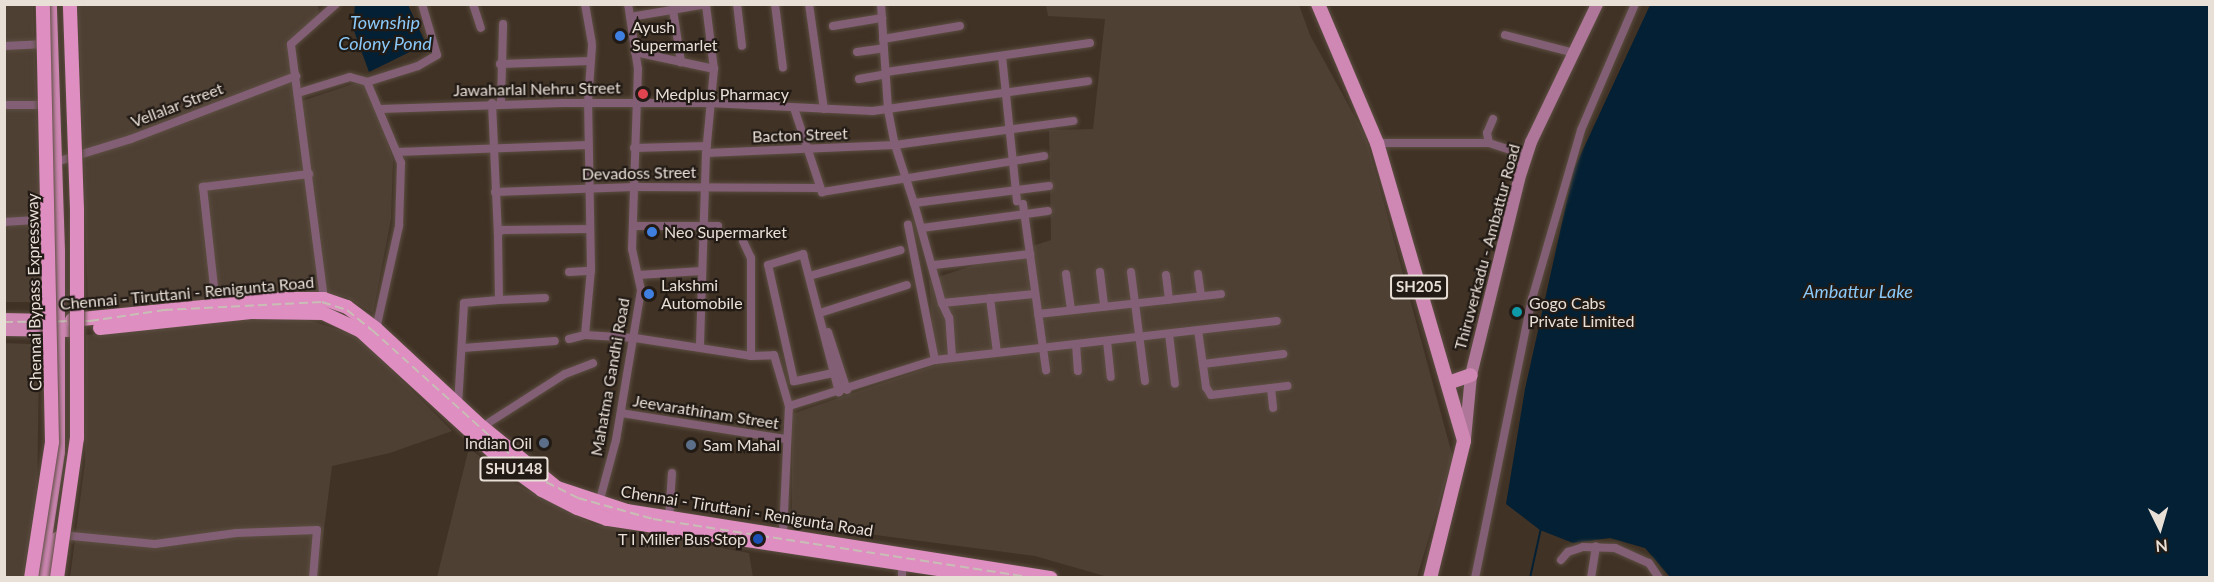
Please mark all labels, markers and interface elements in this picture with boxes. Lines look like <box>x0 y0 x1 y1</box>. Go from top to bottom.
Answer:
water label: Township Colony Pond <box>338 12 432 54</box>
place label: Ayush Supermarlet <box>632 17 718 55</box>
marker: Ayush Supermarlet <box>613 29 627 43</box>
street label: Jawaharlal Nehru Street <box>453 78 621 100</box>
street label: Vellalar Street <box>128 79 226 131</box>
place label: Medplus Pharmacy <box>655 84 789 104</box>
marker: Medplus Pharmacy <box>636 87 650 101</box>
street label: Bacton Street <box>752 124 848 146</box>
street label: Thiruverkadu - Ambattur Road <box>1450 142 1524 352</box>
street label: Devadoss Street <box>582 162 696 184</box>
street label: Chennai Bypass Expressway <box>23 193 45 391</box>
place label: Neo Supermarket <box>664 222 787 242</box>
marker: Neo Supermarket <box>645 225 659 239</box>
street label: Chennai - Tiruttani - Renigunta Road <box>59 272 315 314</box>
place label: Lakshmi Automobile <box>661 275 743 313</box>
road number: SH205 <box>1389 275 1449 299</box>
water label: Ambattur Lake <box>1803 280 1913 302</box>
marker: Lakshmi Automobile <box>642 287 656 301</box>
place label: Gogo Cabs Private Limited <box>1529 293 1634 331</box>
street label: Mahatma Gandhi Road <box>587 296 633 458</box>
marker: Gogo Cabs Private Limited <box>1510 305 1524 319</box>
street label: Jeevarathinam Street <box>632 391 780 433</box>
place label: Indian Oil <box>465 433 532 453</box>
place label: Sam Mahal <box>703 435 780 455</box>
marker: Indian Oil <box>537 436 551 450</box>
marker: Sam Mahal <box>684 438 698 452</box>
road number: SHU148 <box>478 457 550 481</box>
street label: Chennai - Tiruttani - Renigunta Road <box>619 482 875 540</box>
north arrow <box>2130 498 2190 558</box>
place label: T I Miller Bus Stop <box>617 529 746 549</box>
marker: T I Miller Bus Stop <box>751 532 765 546</box>
text: N <box>2155 536 2169 556</box>

